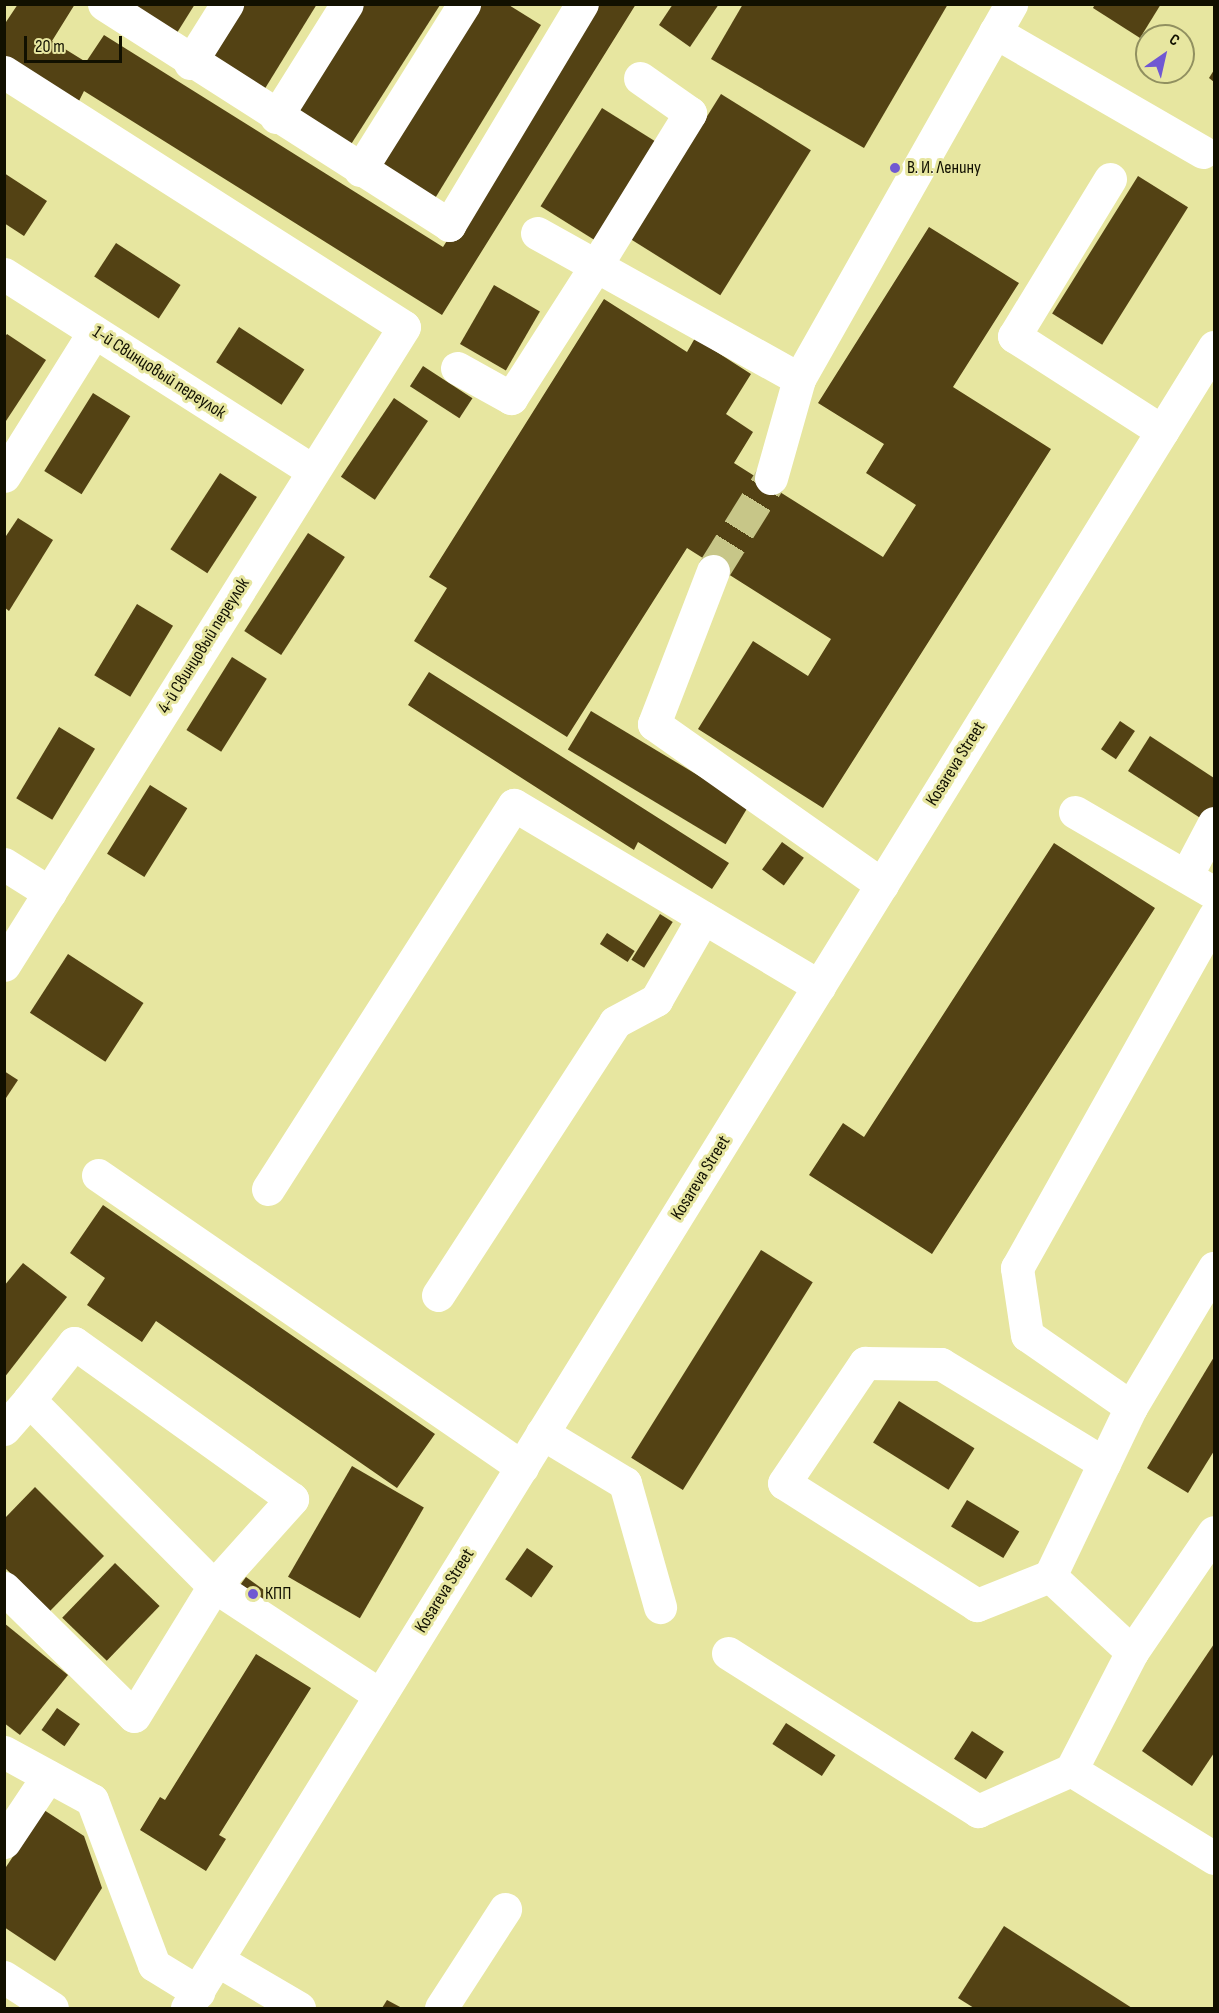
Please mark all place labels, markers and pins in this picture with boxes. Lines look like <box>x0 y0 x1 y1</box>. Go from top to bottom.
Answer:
place label: В. И. Ленину <box>907 157 981 179</box>
marker: В. И. Ленину <box>888 161 902 175</box>
place label: КПП <box>265 1583 291 1605</box>
marker: КПП <box>246 1587 260 1601</box>

